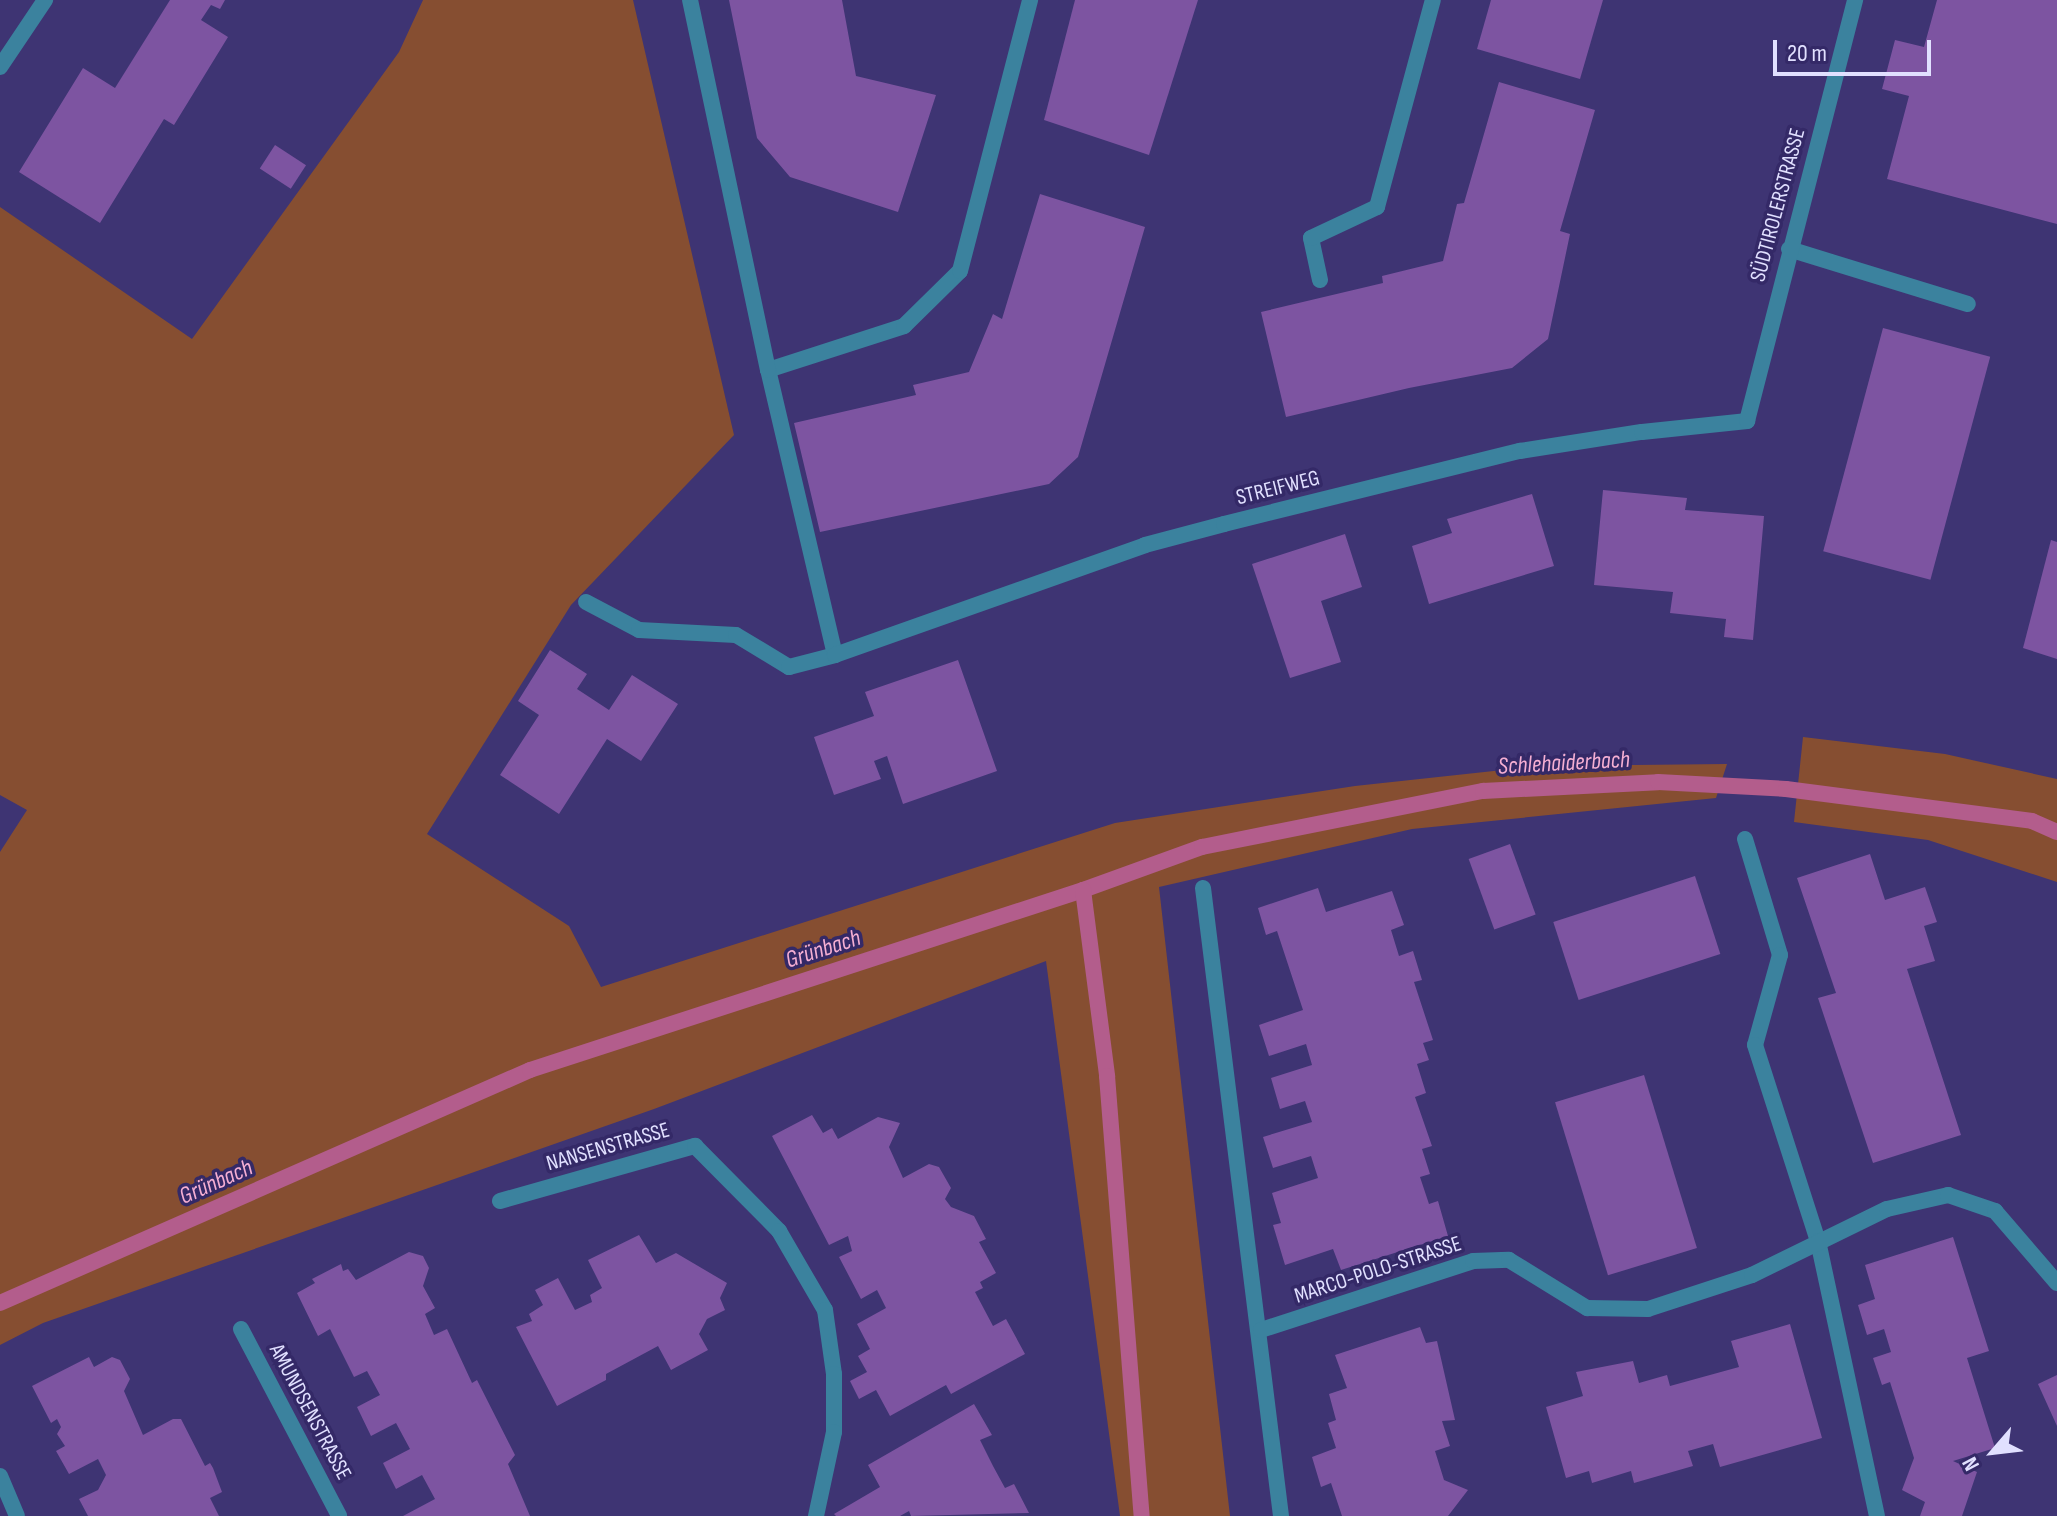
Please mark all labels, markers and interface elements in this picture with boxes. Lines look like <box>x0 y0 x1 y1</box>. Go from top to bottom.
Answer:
scale bar <box>1777 24 1935 74</box>
text: 20 m <box>1787 39 1827 68</box>
street label: SÜDTIROLERSTRASSE <box>1745 126 1811 284</box>
street label: STREIFWEG <box>1234 465 1322 511</box>
water label: Schlehaiderbach <box>1497 745 1631 781</box>
water label: Grünbach <box>782 923 864 975</box>
street label: NANSENSTRASSE <box>543 1117 673 1177</box>
water label: Grünbach <box>175 1153 257 1211</box>
street label: MARCO-POLO-STRASSE <box>1291 1231 1465 1309</box>
street label: AMUNDSENSTRASSE <box>263 1340 357 1484</box>
north arrow <box>1953 1412 2033 1492</box>
text: N <box>1957 1452 1986 1475</box>

